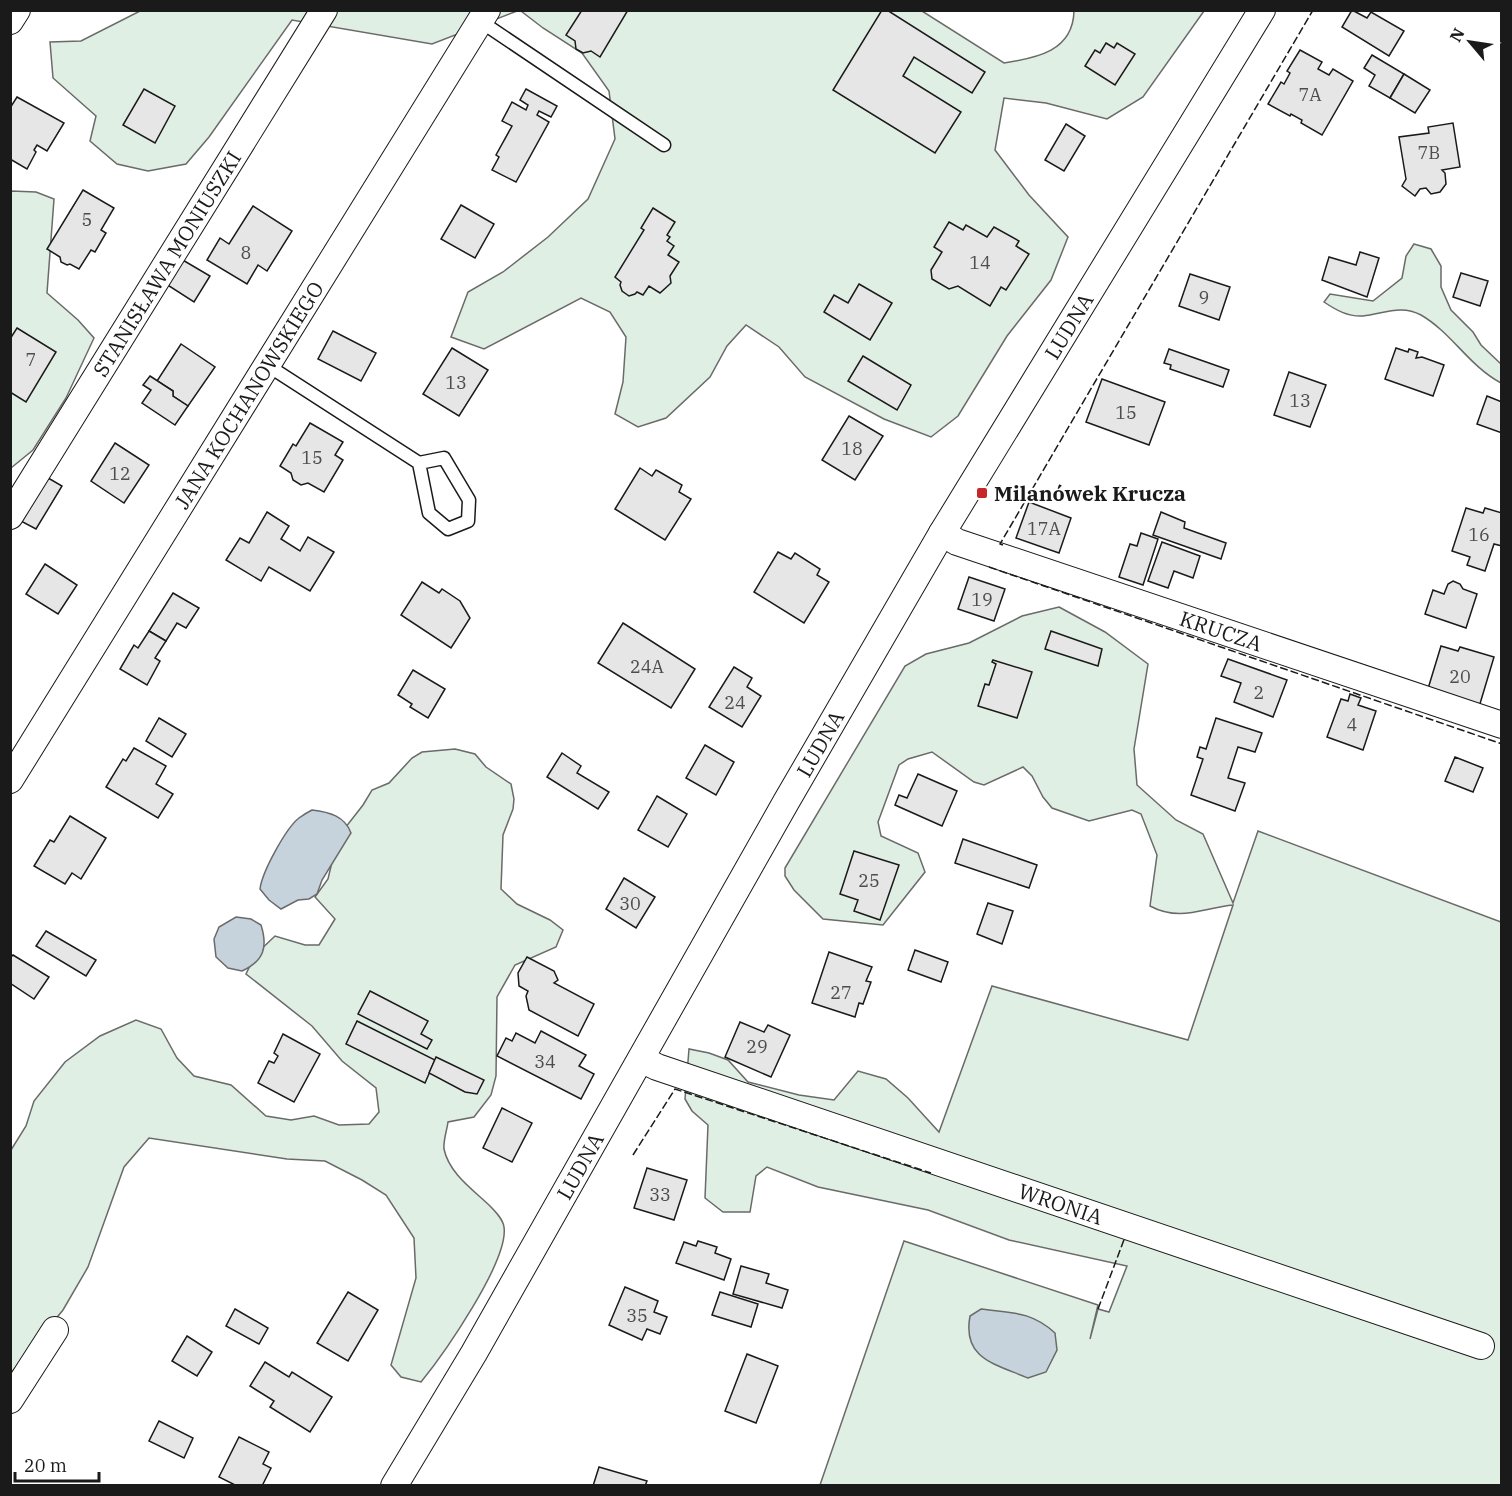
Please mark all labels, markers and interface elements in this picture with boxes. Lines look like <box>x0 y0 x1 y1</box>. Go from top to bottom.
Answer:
north arrow <box>1440 12 1500 72</box>
text: N <box>1445 24 1469 45</box>
house number: 7A <box>1298 83 1322 106</box>
house number: 7B <box>1418 141 1440 164</box>
street label: STANISŁAWA MONIUSZKI <box>86 146 247 382</box>
house number: 5 <box>82 208 92 231</box>
house number: 8 <box>241 241 251 264</box>
house number: 14 <box>969 251 991 274</box>
street label: JANA KOCHANOWSKIEGO <box>167 276 330 514</box>
house number: 9 <box>1199 286 1209 309</box>
street label: LUDNA <box>1038 287 1100 364</box>
house number: 7 <box>26 348 36 371</box>
house number: 13 <box>445 371 467 394</box>
house number: 13 <box>1289 389 1311 412</box>
house number: 15 <box>1115 401 1137 424</box>
house number: 18 <box>841 437 863 460</box>
house number: 15 <box>301 446 323 469</box>
house number: 12 <box>109 462 131 485</box>
place label: Milanówek Krucza <box>994 479 1186 507</box>
marker: Milanówek Krucza <box>975 486 989 500</box>
house number: 17A <box>1027 517 1062 540</box>
house number: 16 <box>1468 523 1490 546</box>
house number: 19 <box>971 588 993 611</box>
street label: KRUCZA <box>1176 604 1267 658</box>
house number: 24A <box>630 655 665 678</box>
house number: 20 <box>1449 665 1471 688</box>
house number: 2 <box>1254 681 1264 704</box>
house number: 24 <box>724 691 746 714</box>
street label: LUDNA <box>790 705 851 782</box>
house number: 4 <box>1347 713 1357 736</box>
house number: 25 <box>858 869 880 892</box>
house number: 30 <box>619 892 641 915</box>
house number: 27 <box>830 981 852 1004</box>
house number: 29 <box>746 1035 768 1058</box>
house number: 34 <box>534 1050 556 1073</box>
street label: LUDNA <box>550 1127 610 1205</box>
street label: WRONIA <box>1015 1176 1107 1231</box>
house number: 33 <box>649 1183 671 1206</box>
house number: 35 <box>626 1304 648 1327</box>
scale bar <box>15 1445 99 1483</box>
text: 20 m <box>24 1454 67 1477</box>

